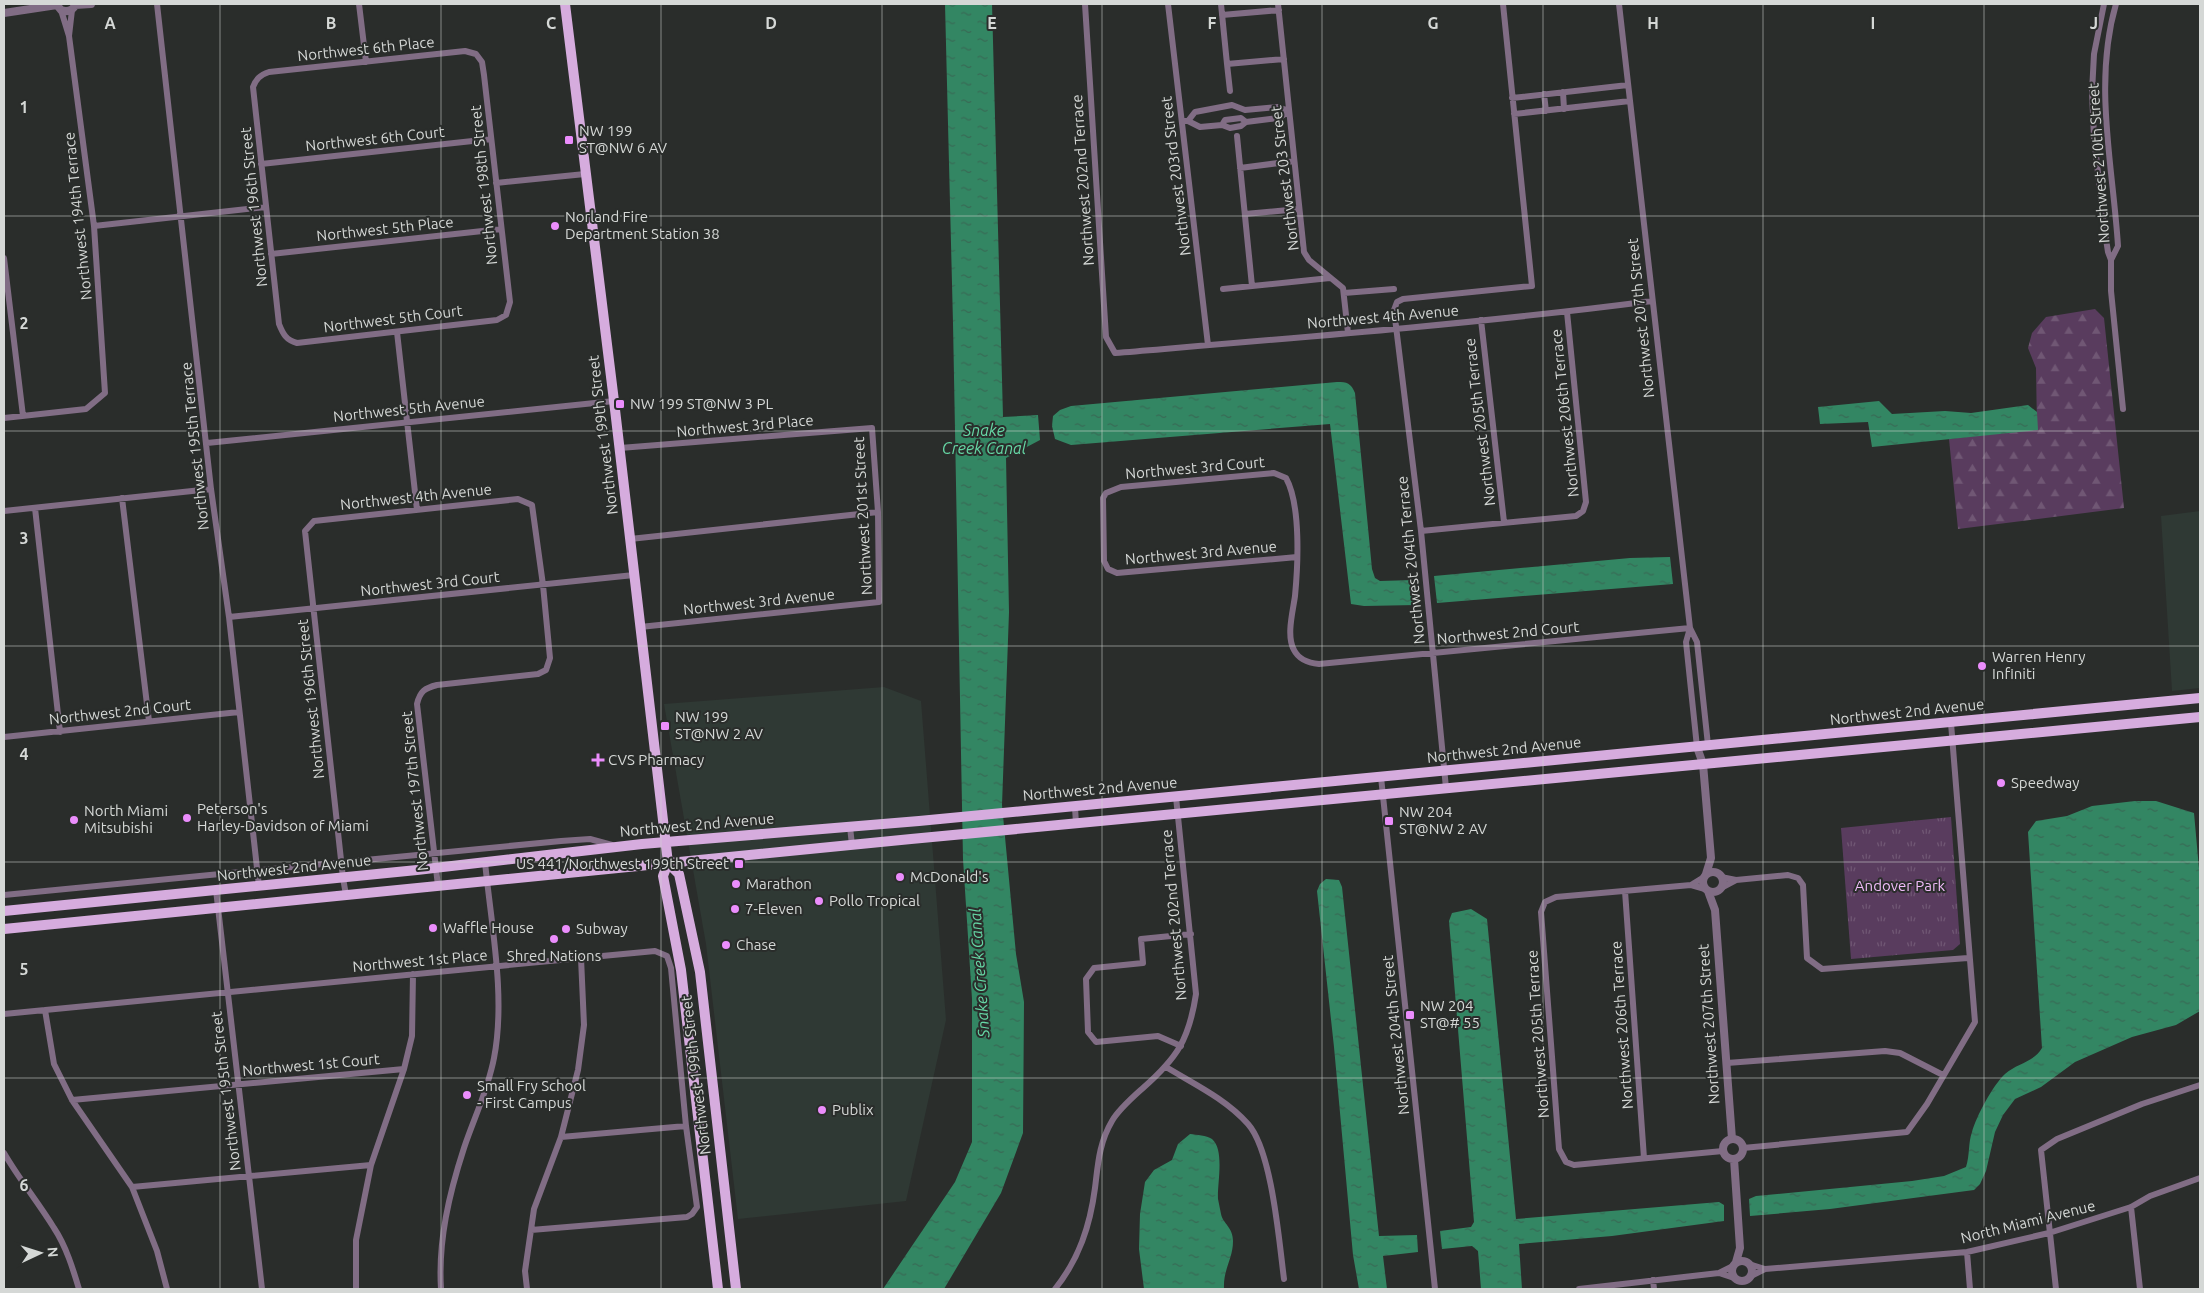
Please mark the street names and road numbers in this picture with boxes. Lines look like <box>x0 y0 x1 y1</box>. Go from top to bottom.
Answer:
street label: Northwest 6th Place <box>297 33 435 64</box>
street label: Northwest 210th Street <box>2084 82 2113 244</box>
street label: Northwest 202nd Terrace <box>1068 94 1097 266</box>
street label: Northwest 203rd Street <box>1157 95 1194 257</box>
street label: Northwest 198th Street <box>467 104 500 266</box>
street label: Northwest 203 Street <box>1267 104 1302 252</box>
street label: Northwest 6th Court <box>305 123 445 154</box>
street label: Northwest 196th Street <box>237 126 270 288</box>
street label: Northwest 194th Terrace <box>60 131 95 301</box>
street label: Northwest 5th Place <box>316 213 454 244</box>
street label: Northwest 207th Street <box>1624 237 1657 399</box>
street label: Northwest 4th Avenue <box>1306 301 1460 332</box>
street label: Northwest 5th Court <box>323 302 463 335</box>
street label: Northwest 206th Terrace <box>1547 328 1582 498</box>
street label: Northwest 205th Terrace <box>1461 337 1498 507</box>
street label: Northwest 199th Street <box>584 354 621 516</box>
street label: Northwest 195th Terrace <box>177 361 212 531</box>
street label: Northwest 5th Avenue <box>332 392 486 425</box>
street label: Northwest 3rd Place <box>676 411 814 440</box>
street label: Northwest 201st Street <box>850 436 875 596</box>
street label: Northwest 3rd Court <box>1125 453 1265 482</box>
street label: Northwest 204th Terrace <box>1393 475 1428 645</box>
street label: Northwest 4th Avenue <box>339 480 493 513</box>
street label: Northwest 3rd Avenue <box>1124 537 1278 568</box>
street label: Northwest 3rd Court <box>360 568 500 599</box>
street label: Northwest 3rd Avenue <box>682 585 836 618</box>
street label: Northwest 196th Street <box>294 618 327 780</box>
street label: Northwest 2nd Court <box>1436 618 1580 647</box>
street label: Northwest 2nd Avenue <box>1829 695 1985 728</box>
street label: Northwest 2nd Court <box>48 696 192 727</box>
street label: Northwest 197th Street <box>398 710 431 872</box>
street label: Northwest 2nd Avenue <box>1426 733 1582 766</box>
street label: Northwest 2nd Avenue <box>1022 773 1178 804</box>
street label: Northwest 2nd Avenue <box>619 809 775 840</box>
street label: Northwest 202nd Terrace <box>1158 829 1189 1001</box>
street label: Northwest 2nd Avenue <box>216 851 372 884</box>
street label: Northwest 206th Terrace <box>1607 940 1636 1110</box>
street label: Northwest 207th Street <box>1694 943 1723 1105</box>
street label: Northwest 1st Place <box>352 946 488 975</box>
street label: Northwest 205th Terrace <box>1523 949 1552 1119</box>
street label: Northwest 204th Street <box>1379 954 1412 1116</box>
street label: Northwest 199th Street <box>677 994 714 1156</box>
street label: Northwest 195th Street <box>207 1010 244 1172</box>
street label: Northwest 1st Court <box>242 1050 380 1079</box>
street label: North Miami Avenue <box>1959 1197 2097 1246</box>

